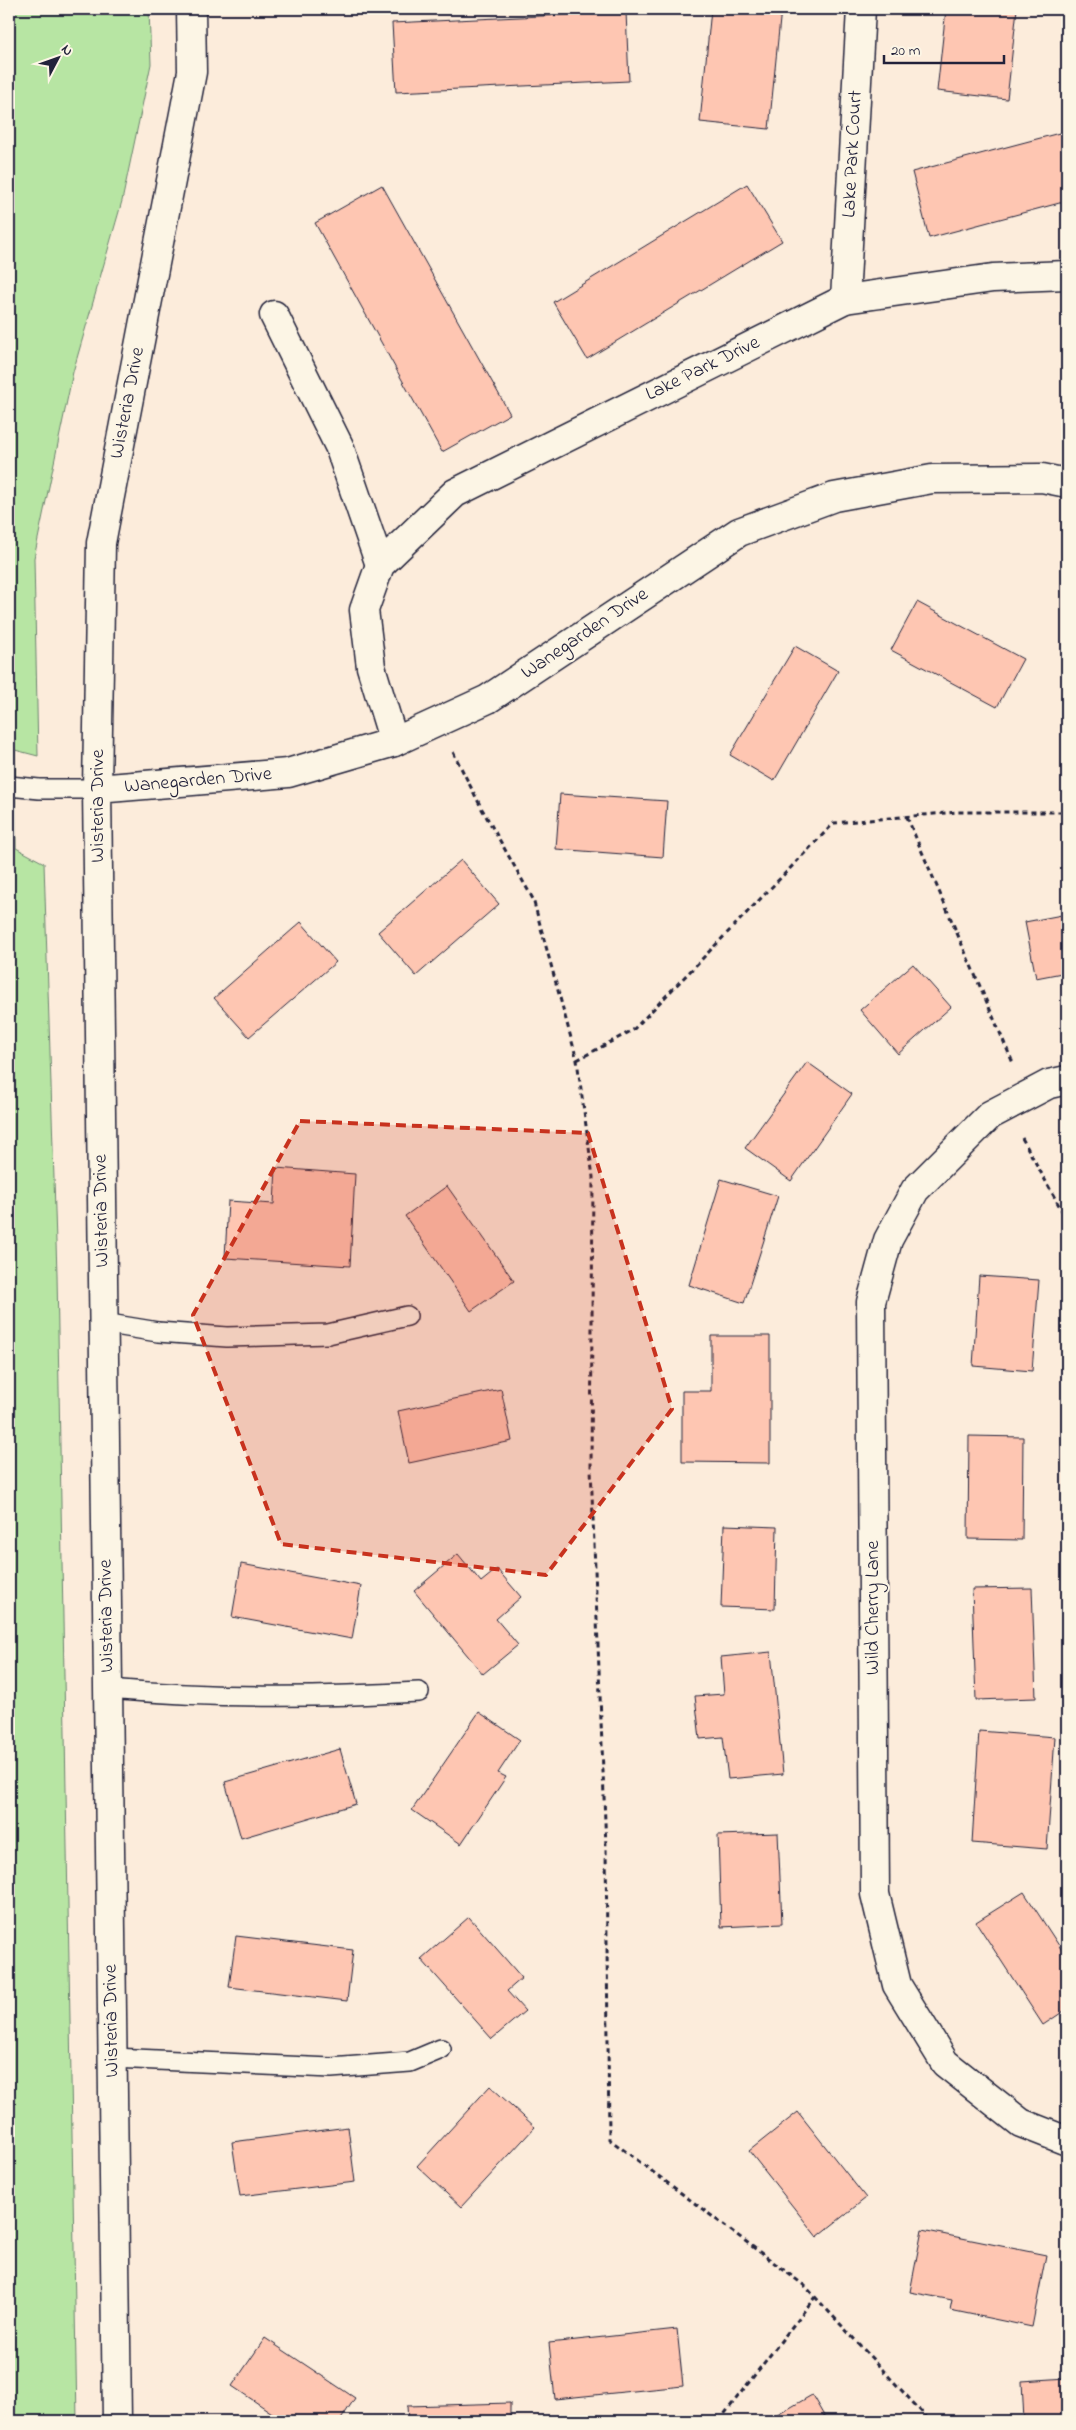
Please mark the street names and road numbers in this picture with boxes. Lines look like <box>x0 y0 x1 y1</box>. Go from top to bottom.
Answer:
street label: Lake Park Court <box>835 89 871 219</box>
street label: Lake Park Drive <box>641 329 765 409</box>
street label: Wisteria Drive <box>103 345 153 461</box>
street label: Wanegarden Drive <box>516 581 655 688</box>
street label: Wisteria Drive <box>84 749 113 863</box>
street label: Wanegarden Drive <box>123 760 273 803</box>
street label: Wisteria Drive <box>87 1154 117 1268</box>
street label: Wild Cherry Lane <box>859 1541 888 1675</box>
street label: Wisteria Drive <box>92 1559 122 1673</box>
street label: Wisteria Drive <box>97 1964 127 2078</box>

